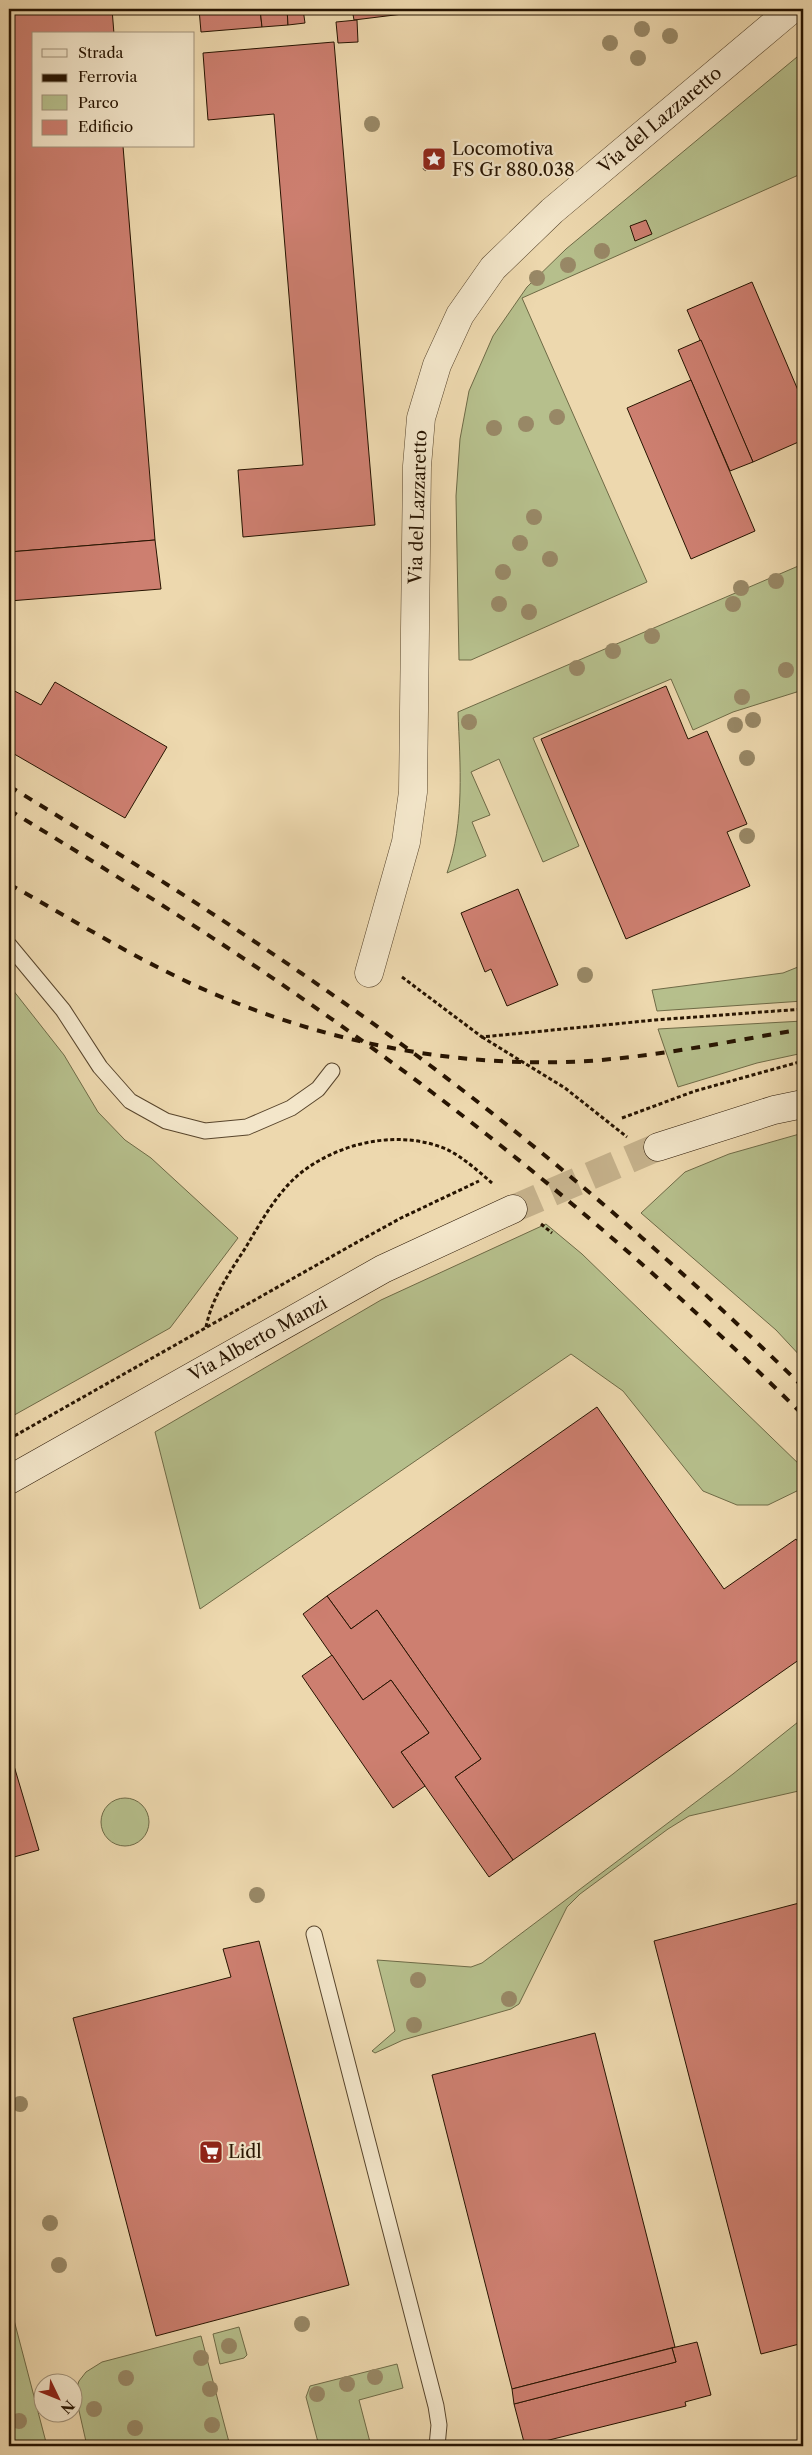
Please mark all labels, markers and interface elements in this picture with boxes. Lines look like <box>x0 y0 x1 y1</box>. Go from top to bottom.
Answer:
legend <box>32 32 195 148</box>
text: Strada <box>78 43 124 62</box>
street label: Via del Lazzaretto <box>593 62 726 179</box>
text: Ferrovia <box>78 67 137 86</box>
text: Parco <box>78 93 119 112</box>
text: Edificio <box>78 117 133 136</box>
place label: Locomotiva FS Gr 880.038 <box>452 138 575 181</box>
place icon: Locomotiva FS Gr 880.038 <box>421 146 447 172</box>
street label: Via del Lazzaretto <box>404 430 432 585</box>
street label: Via Alberto Manzi <box>184 1292 331 1387</box>
supermarket icon: Lidl <box>198 2139 224 2165</box>
place label: Lidl <box>228 2141 262 2163</box>
north arrow <box>32 2372 82 2422</box>
text: N <box>57 2396 78 2417</box>

